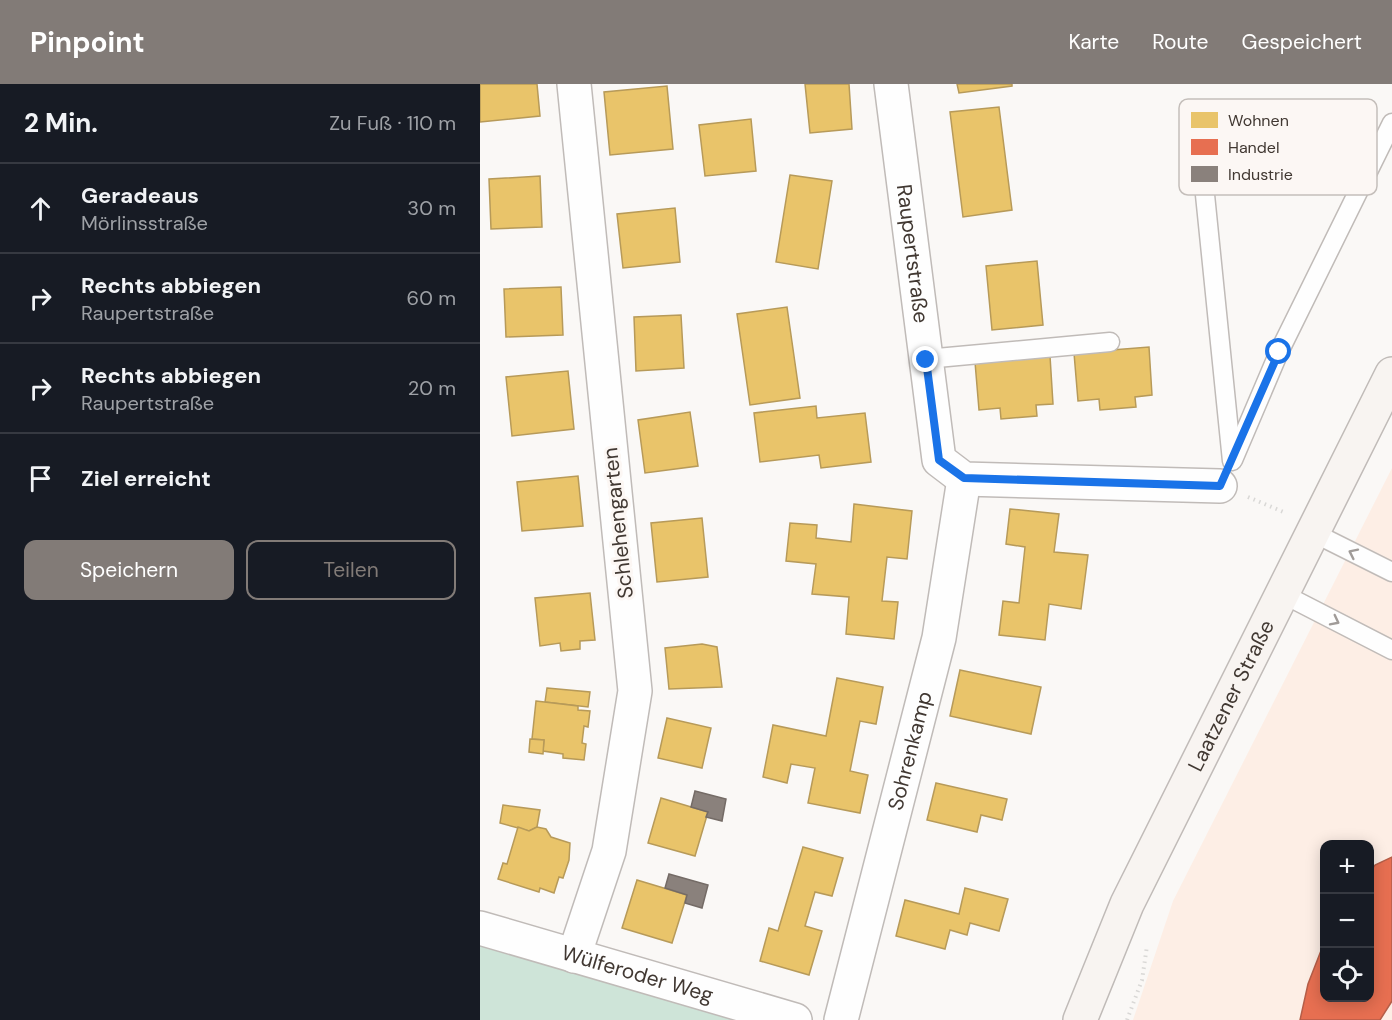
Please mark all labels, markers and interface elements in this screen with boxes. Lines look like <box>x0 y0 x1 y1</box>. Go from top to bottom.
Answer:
text: Pinpoint <box>30 24 145 61</box>
text: Karte <box>1068 28 1119 56</box>
text: Route <box>1152 28 1208 56</box>
text: Gespeichert <box>1241 28 1362 56</box>
legend <box>1179 99 1377 195</box>
text: 2 Min. <box>24 106 98 140</box>
text: Zu Fuß · 110 m <box>329 110 456 136</box>
text: Wohnen <box>1228 110 1289 131</box>
text: Handel <box>1228 137 1279 158</box>
text: Industrie <box>1228 164 1293 185</box>
text: Geradeaus <box>81 181 199 210</box>
street label: Raupertstraße <box>890 182 935 325</box>
icon: ahead <box>24 192 57 225</box>
text: 30 m <box>407 195 456 221</box>
text: Mörlinsstraße <box>81 210 208 236</box>
text: Rechts abbiegen <box>81 271 261 300</box>
icon: right <box>24 282 57 315</box>
text: 60 m <box>407 285 456 311</box>
text: Raupertstraße <box>81 300 214 326</box>
route start <box>1265 338 1291 364</box>
route end <box>912 346 938 372</box>
text: Rechts abbiegen <box>81 361 261 390</box>
icon: right <box>24 372 57 405</box>
text: 20 m <box>408 375 456 401</box>
text: Raupertstraße <box>81 390 214 416</box>
street label: Schlehengarten <box>596 446 640 600</box>
icon: arrive <box>24 462 57 495</box>
text: Ziel erreicht <box>81 464 211 493</box>
button: Speichern <box>24 540 234 600</box>
button: Teilen <box>246 540 456 600</box>
one-way arrow <box>1349 548 1360 560</box>
one-way arrow <box>1329 614 1340 625</box>
street label: Laatzener Straße <box>1181 615 1281 776</box>
street label: Sohrenkamp <box>881 688 939 813</box>
map controls <box>1320 840 1374 1002</box>
button: + <box>1320 840 1374 894</box>
button: − <box>1320 894 1374 948</box>
street label: Wülferoder Weg <box>558 939 717 1009</box>
button: locate <box>1320 948 1374 1002</box>

